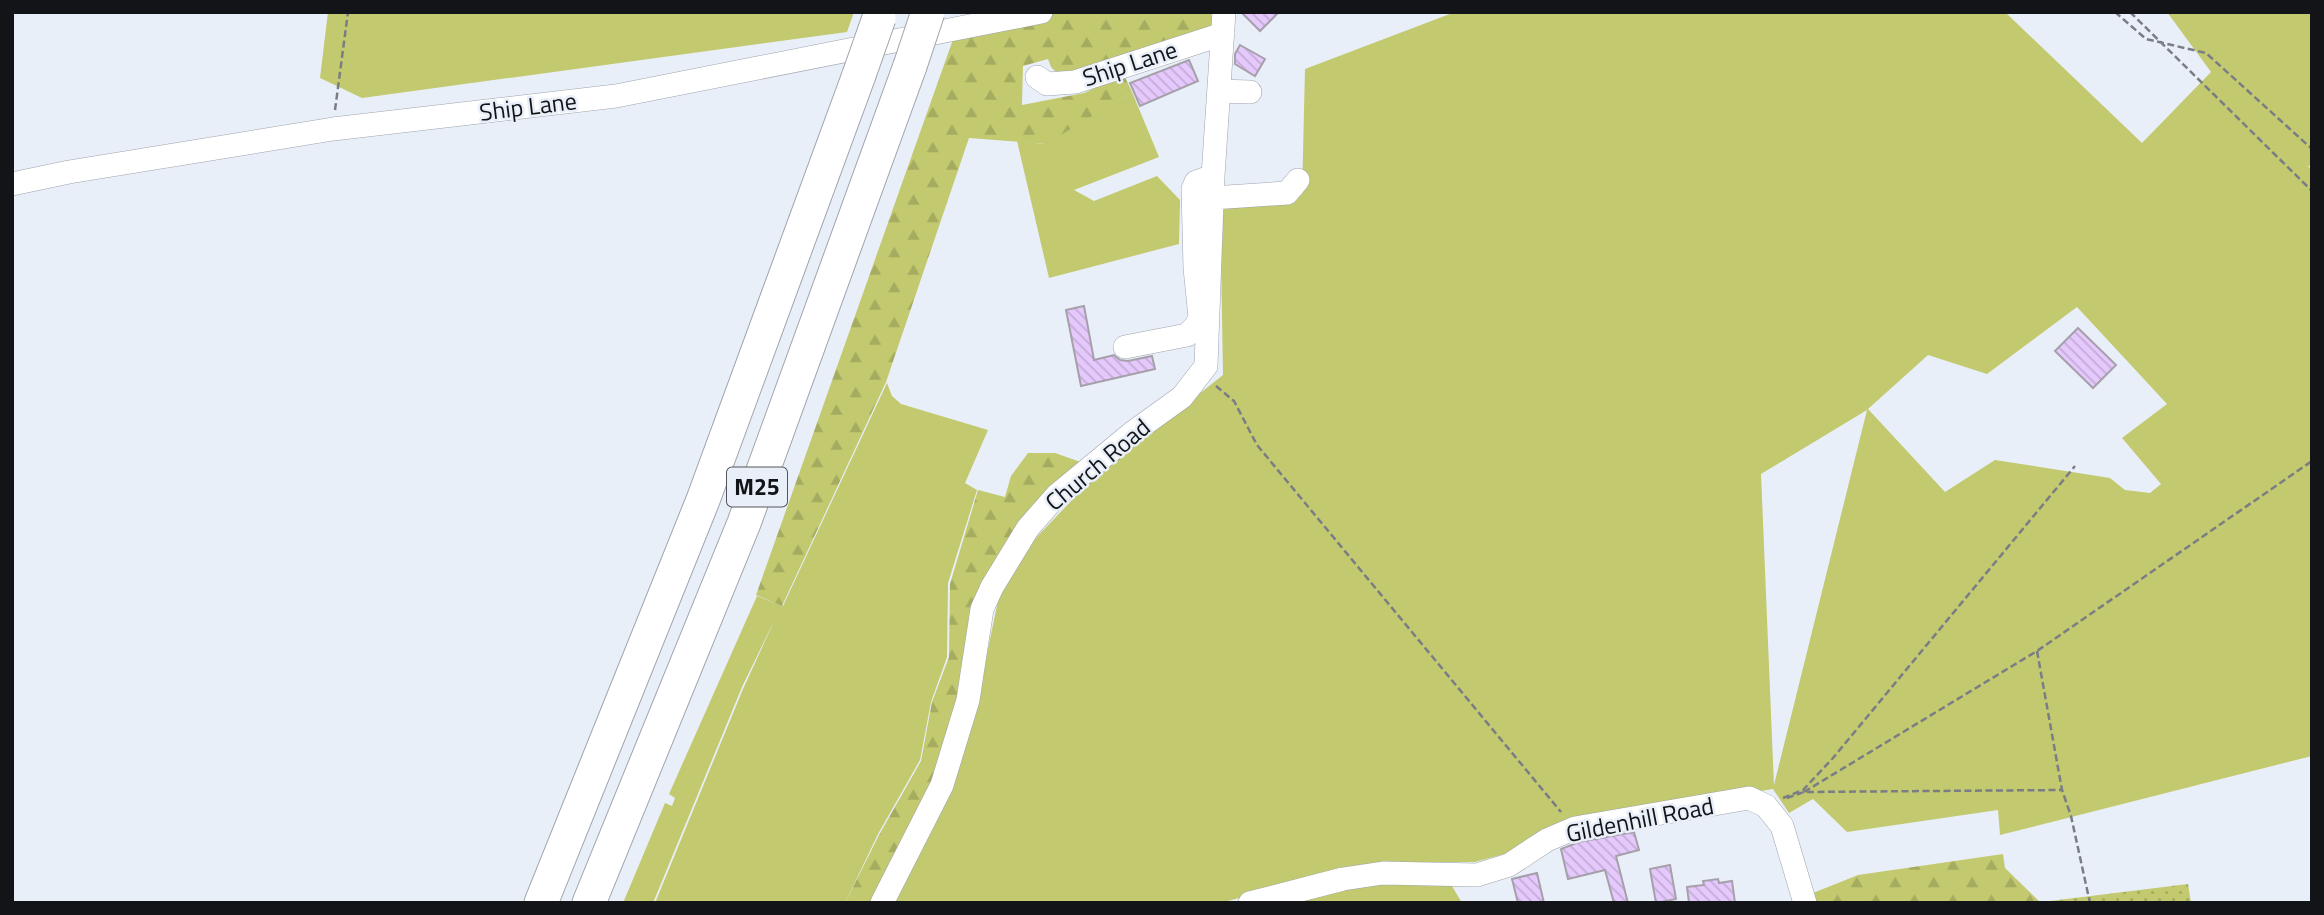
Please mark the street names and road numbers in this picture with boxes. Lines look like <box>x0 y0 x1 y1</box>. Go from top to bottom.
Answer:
street label: Ship Lane <box>1078 31 1182 95</box>
street label: Ship Lane <box>477 82 579 130</box>
street label: Church Road <box>1037 410 1158 519</box>
road number: M25 <box>727 467 787 506</box>
street label: Gildenhill Road <box>1563 787 1717 851</box>

